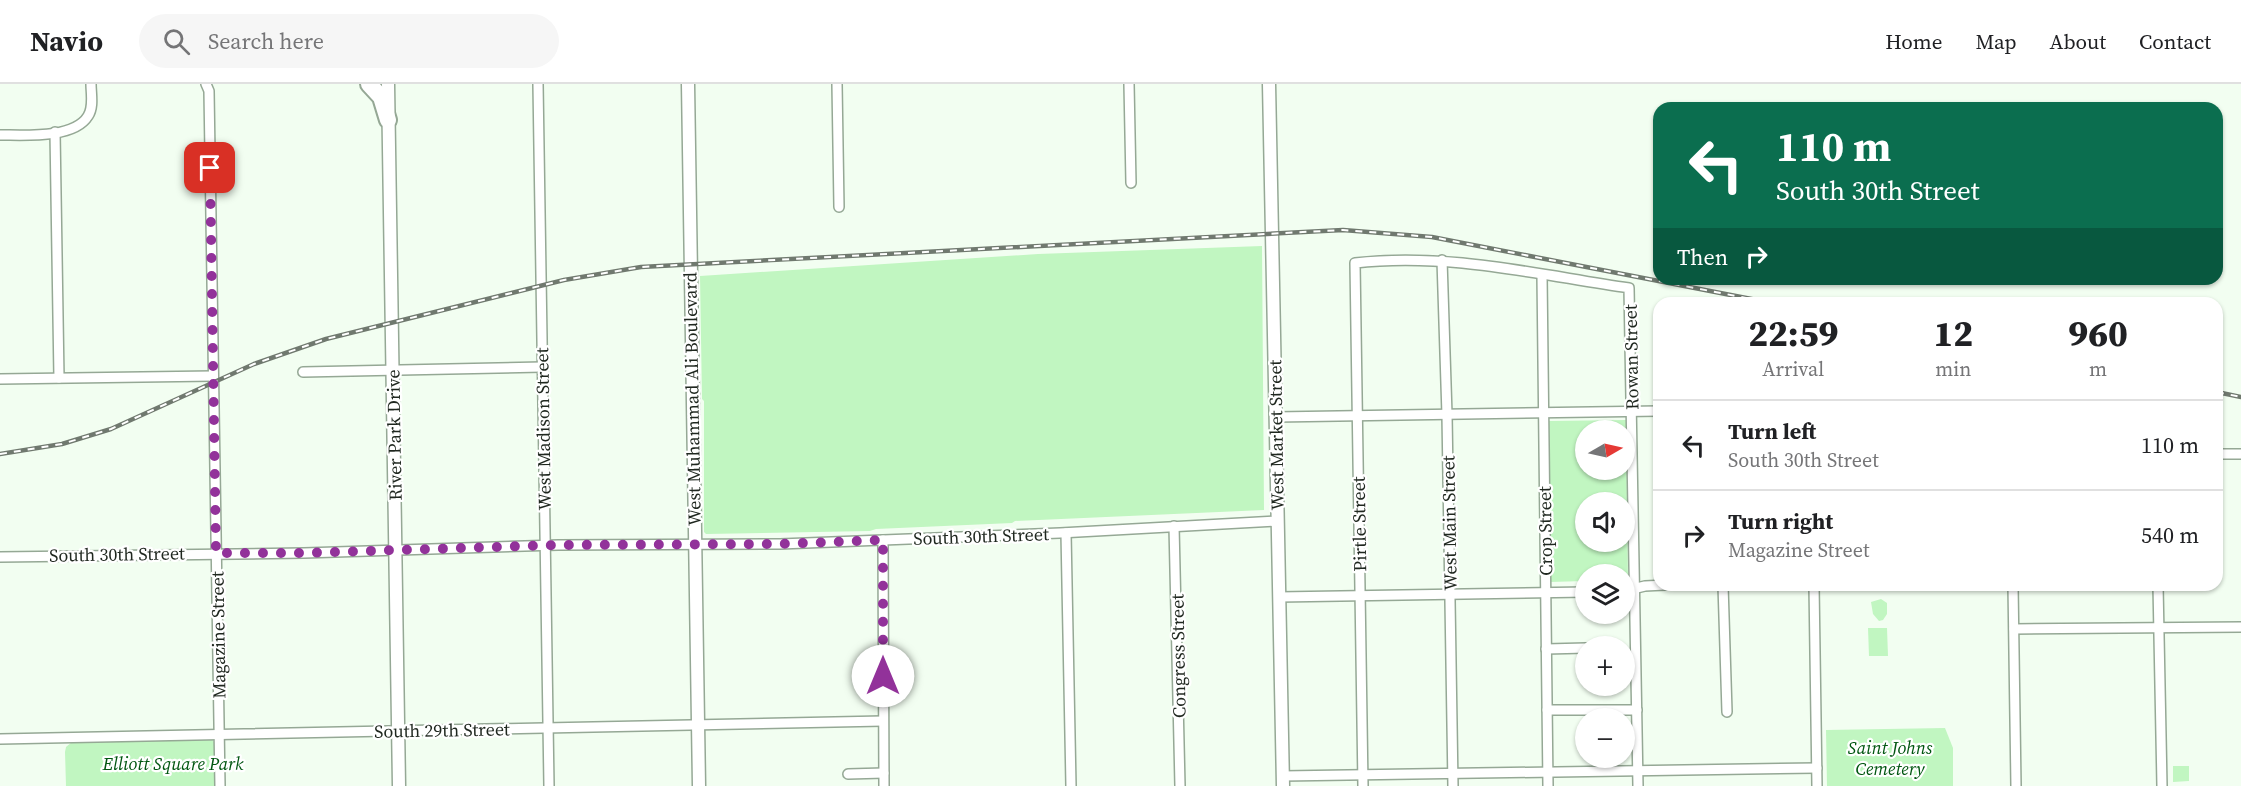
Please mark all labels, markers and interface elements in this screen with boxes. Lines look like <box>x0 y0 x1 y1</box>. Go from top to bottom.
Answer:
search box <box>139 14 559 68</box>
text: Navio <box>30 22 103 60</box>
icon: search <box>160 25 193 58</box>
text: Search here <box>208 26 324 56</box>
text: Home <box>1885 27 1943 56</box>
text: Map <box>1976 27 2017 56</box>
text: About <box>2050 27 2106 56</box>
text: Contact <box>2139 27 2211 56</box>
text: 110 m <box>1776 117 1891 175</box>
icon: left <box>1677 126 1755 204</box>
pin <box>184 142 235 193</box>
icon: arrive <box>193 151 226 184</box>
text: South 30th Street <box>1776 172 1980 209</box>
icon: right <box>1740 240 1773 273</box>
text: Then <box>1677 242 1728 272</box>
street label: West Muhammad Ali Boulevard <box>677 272 707 526</box>
street label: Rowan Street <box>1618 304 1644 410</box>
text: 22:59 <box>1748 309 1838 358</box>
text: 12 <box>1933 309 1973 358</box>
text: 960 <box>2068 309 2128 358</box>
street label: West Madison Street <box>529 347 557 511</box>
text: Arrival <box>1762 355 1824 383</box>
text: min <box>1935 355 1971 383</box>
text: m <box>2089 355 2107 383</box>
street label: West Market Street <box>1262 359 1290 511</box>
street label: River Park Drive <box>380 369 408 501</box>
text: Turn left <box>1728 416 1816 446</box>
north arrow <box>1575 420 1635 480</box>
map controls <box>1575 420 1635 768</box>
icon: left <box>1677 429 1710 462</box>
text: 110 m <box>2141 430 2199 460</box>
text: South 30th Street <box>1728 446 1879 474</box>
street label: West Main Street <box>1435 455 1463 591</box>
street label: Pirtle Street <box>1346 476 1372 572</box>
street label: Crop Street <box>1532 486 1558 576</box>
button: sound <box>1575 492 1635 552</box>
text: Turn right <box>1728 506 1833 536</box>
icon: right <box>1677 519 1710 552</box>
text: 540 m <box>2141 520 2199 550</box>
street label: South 30th Street <box>913 521 1049 551</box>
text: Magazine Street <box>1728 536 1870 564</box>
street label: South 30th Street <box>49 540 185 568</box>
button: layers <box>1575 564 1635 624</box>
street label: Magazine Street <box>204 571 232 699</box>
street label: Congress Street <box>1164 593 1192 718</box>
button: + <box>1575 636 1635 696</box>
position arrow <box>851 644 915 708</box>
button: − <box>1575 708 1635 768</box>
street label: South 29th Street <box>374 716 510 744</box>
park label: Saint Johns Cemetery <box>1848 735 1933 781</box>
park label: Elliott Square Park <box>102 751 244 776</box>

